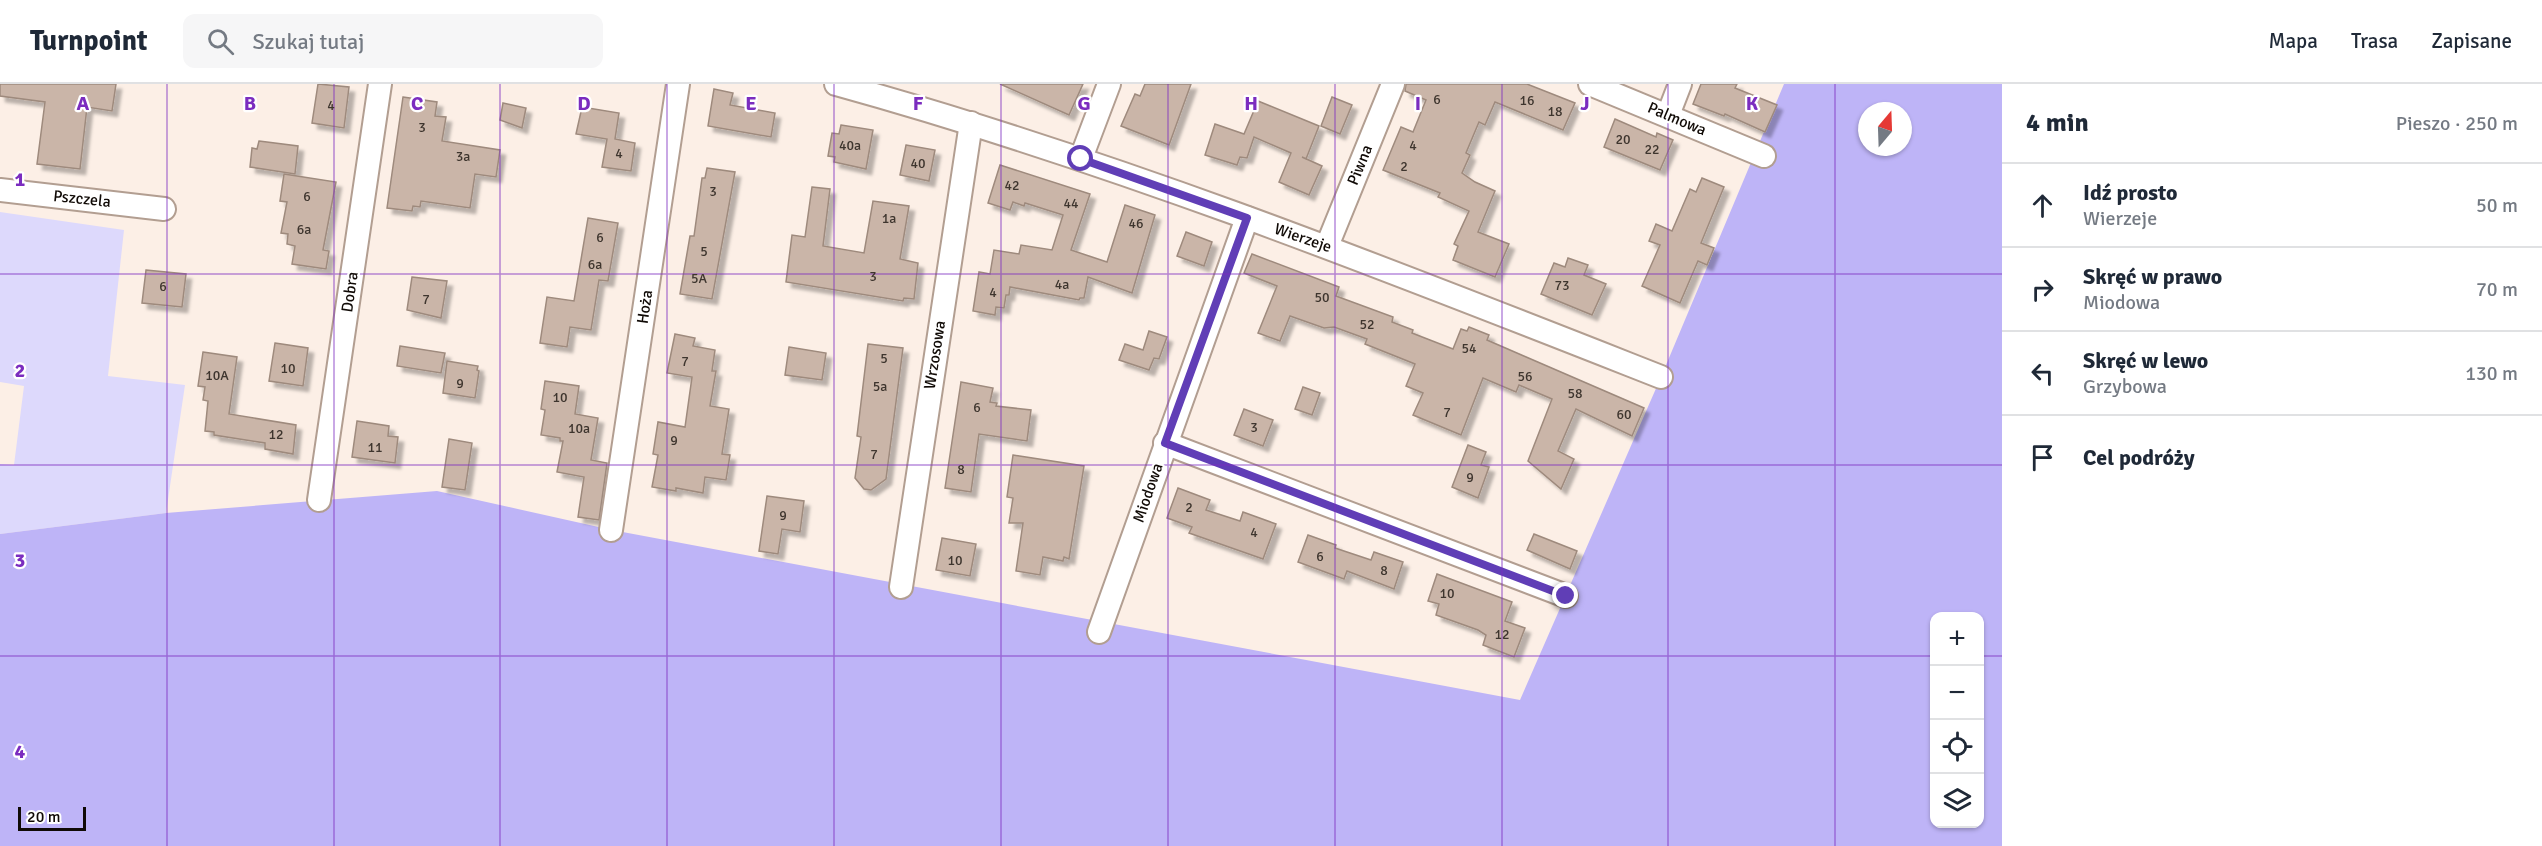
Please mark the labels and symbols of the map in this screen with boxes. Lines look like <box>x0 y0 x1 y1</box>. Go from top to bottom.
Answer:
text: A <box>77 91 90 116</box>
text: B <box>244 91 256 116</box>
text: C <box>411 91 423 116</box>
text: D <box>577 91 591 116</box>
text: E <box>745 91 757 116</box>
text: F <box>913 91 924 116</box>
text: G <box>1077 91 1091 116</box>
text: H <box>1244 91 1258 116</box>
text: I <box>1415 91 1421 116</box>
house number: 6 <box>1433 91 1441 108</box>
text: J <box>1580 91 1590 116</box>
text: K <box>1746 91 1759 116</box>
house number: 16 <box>1519 92 1535 109</box>
house number: 4 <box>327 97 335 114</box>
street label: Palmowa <box>1645 98 1709 140</box>
north arrow <box>1858 102 1912 156</box>
house number: 18 <box>1547 103 1563 120</box>
house number: 3 <box>418 119 426 136</box>
house number: 20 <box>1615 131 1631 148</box>
house number: 40a <box>839 137 861 154</box>
house number: 4 <box>1409 137 1417 154</box>
house number: 22 <box>1644 141 1660 158</box>
street label: Piwna <box>1343 142 1377 188</box>
house number: 4 <box>615 145 623 162</box>
route start <box>1067 145 1093 171</box>
house number: 3a <box>456 148 470 165</box>
house number: 40 <box>910 155 926 172</box>
house number: 2 <box>1400 158 1408 175</box>
text: 1 <box>15 167 26 192</box>
house number: 42 <box>1004 177 1020 194</box>
house number: 3 <box>709 183 717 200</box>
street label: Pszczela <box>52 186 112 212</box>
house number: 6 <box>303 188 311 205</box>
house number: 44 <box>1063 195 1079 212</box>
house number: 1a <box>882 210 896 227</box>
house number: 46 <box>1128 215 1144 232</box>
street label: Wierzeje <box>1272 219 1334 257</box>
house number: 6a <box>297 221 311 238</box>
house number: 6 <box>596 229 604 246</box>
house number: 5 <box>700 243 708 260</box>
house number: 6a <box>588 256 602 273</box>
house number: 3 <box>869 268 877 285</box>
street label: Dobra <box>337 270 363 314</box>
house number: 5A <box>691 270 707 287</box>
house number: 4a <box>1055 276 1069 293</box>
house number: 73 <box>1554 277 1570 294</box>
house number: 6 <box>159 278 167 295</box>
house number: 4 <box>989 284 997 301</box>
street label: Hoża <box>633 289 657 325</box>
house number: 50 <box>1314 289 1330 306</box>
house number: 7 <box>422 291 430 308</box>
house number: 52 <box>1359 316 1375 333</box>
street label: Wrzosowa <box>920 319 950 391</box>
house number: 54 <box>1461 340 1477 357</box>
house number: 5 <box>880 350 888 367</box>
house number: 7 <box>681 353 689 370</box>
text: 2 <box>15 358 25 383</box>
house number: 10 <box>280 360 296 377</box>
house number: 10A <box>205 367 229 384</box>
house number: 56 <box>1517 368 1533 385</box>
house number: 9 <box>456 375 464 392</box>
house number: 5a <box>873 378 887 395</box>
house number: 58 <box>1567 385 1583 402</box>
house number: 10 <box>552 389 568 406</box>
house number: 6 <box>973 399 981 416</box>
house number: 7 <box>1443 404 1451 421</box>
house number: 60 <box>1616 406 1632 423</box>
house number: 3 <box>1250 419 1258 436</box>
house number: 10a <box>568 420 590 437</box>
house number: 12 <box>268 426 284 443</box>
house number: 9 <box>670 432 678 449</box>
house number: 11 <box>367 439 383 456</box>
house number: 7 <box>870 446 878 463</box>
house number: 8 <box>957 461 965 478</box>
street label: Miodowa <box>1128 461 1168 525</box>
house number: 9 <box>1466 469 1474 486</box>
house number: 2 <box>1185 499 1193 516</box>
house number: 9 <box>779 507 787 524</box>
house number: 4 <box>1250 524 1258 541</box>
text: 3 <box>15 548 25 573</box>
house number: 6 <box>1316 548 1324 565</box>
house number: 10 <box>947 552 963 569</box>
house number: 8 <box>1380 562 1388 579</box>
route end <box>1552 582 1578 608</box>
house number: 10 <box>1439 585 1455 602</box>
house number: 12 <box>1494 626 1510 643</box>
text: 4 <box>15 739 26 764</box>
scale bar <box>18 804 86 832</box>

